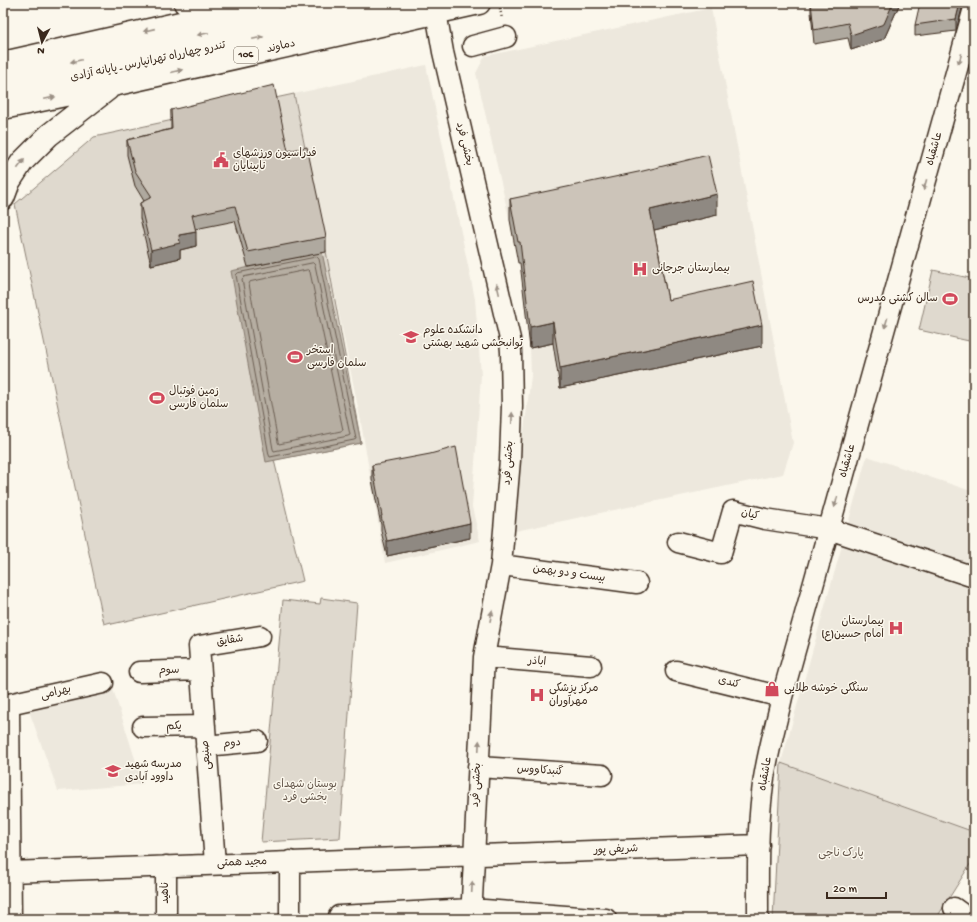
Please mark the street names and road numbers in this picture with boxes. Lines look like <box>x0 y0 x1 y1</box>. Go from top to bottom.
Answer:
street label: دماوند <box>265 37 297 56</box>
street label: تندرو چهارراه تهرانپارس ـ پایانه آزادی <box>69 38 227 84</box>
road number: 106 <box>234 47 258 63</box>
street label: بخشی فرد <box>453 121 476 167</box>
street label: عاشقباه <box>924 131 946 167</box>
street label: بخشی فرد <box>500 440 517 485</box>
street label: عاشقباه <box>837 443 859 479</box>
street label: کیان <box>740 506 761 523</box>
street label: بیست و دو بهمن <box>532 563 606 585</box>
street label: شقایق <box>216 632 244 649</box>
street label: اباذر <box>526 654 547 669</box>
street label: سوم <box>158 665 180 678</box>
street label: کندی <box>717 674 742 692</box>
street label: بهرامی <box>39 683 72 702</box>
street label: یکم <box>166 720 182 734</box>
street label: دوم <box>222 737 242 752</box>
street label: صنیعی <box>200 740 214 770</box>
street label: عاشقباه <box>756 756 775 792</box>
street label: گنبدکاووس <box>516 761 564 779</box>
street label: بخشی فرد <box>469 763 484 807</box>
street label: شریفی پور <box>593 842 638 857</box>
street label: مجید همتی <box>217 856 267 870</box>
street label: ناهید <box>159 882 172 904</box>

